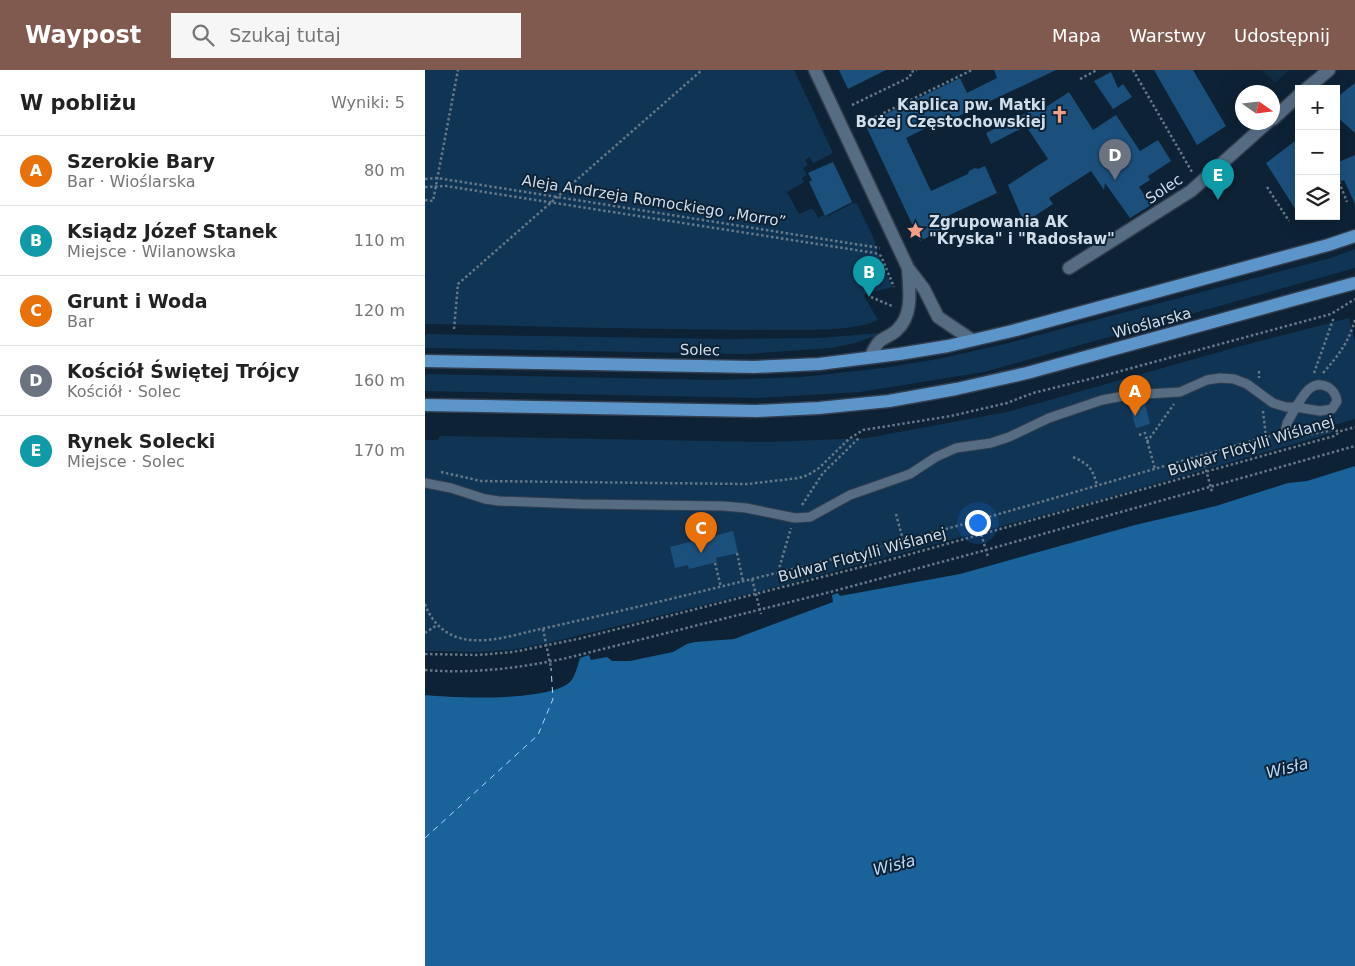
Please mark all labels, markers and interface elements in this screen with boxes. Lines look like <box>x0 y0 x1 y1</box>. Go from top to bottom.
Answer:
search box <box>171 13 521 58</box>
text: Waypost <box>25 21 141 49</box>
icon: search <box>189 21 217 49</box>
text: Szukaj tutaj <box>229 24 341 46</box>
text: Mapa <box>1052 25 1101 46</box>
text: Warstwy <box>1129 25 1206 46</box>
text: Udostępnij <box>1234 25 1330 46</box>
north arrow <box>1235 85 1280 130</box>
map controls <box>1295 85 1340 220</box>
button: + <box>1295 85 1340 130</box>
text: W pobliżu <box>20 91 137 115</box>
text: Wyniki: 5 <box>331 93 405 112</box>
place label: Kaplica pw. Matki Bożej Częstochowskiej <box>856 96 1046 131</box>
church icon: Kaplica pw. Matki Bożej Częstochowskiej <box>1050 104 1070 124</box>
button: − <box>1295 130 1340 175</box>
pin: D <box>1099 139 1131 180</box>
text: Szerokie Bary <box>67 150 215 172</box>
pin: E <box>1202 159 1234 200</box>
text: A <box>30 161 42 180</box>
text: 80 m <box>364 161 405 180</box>
street label: Solec <box>1142 170 1186 208</box>
street label: Aleja Andrzeja Romockiego „Morro” <box>521 171 787 231</box>
text: Bar · Wioślarska <box>67 172 196 191</box>
button: layers <box>1295 175 1340 220</box>
place label: Zgrupowania AK "Kryska" i "Radosław" <box>929 213 1115 248</box>
text: Ksiądz Józef Stanek <box>67 220 277 242</box>
place icon: Zgrupowania AK "Kryska" i "Radosław" <box>905 221 925 241</box>
text: B <box>30 231 42 250</box>
text: 110 m <box>354 231 405 250</box>
text: Miejsce · Wilanowska <box>67 242 236 261</box>
pin: B <box>853 256 885 297</box>
text: Grunt i Woda <box>67 290 208 312</box>
text: C <box>30 301 42 320</box>
text: 120 m <box>354 301 405 320</box>
street label: Wioślarska <box>1111 304 1193 342</box>
text: Bar <box>67 312 94 331</box>
street label: Solec <box>680 341 720 359</box>
text: Kościół Świętej Trójcy <box>67 360 299 382</box>
text: D <box>29 371 43 390</box>
text: 160 m <box>354 371 405 390</box>
pin: A <box>1119 375 1151 416</box>
text: Kościół · Solec <box>67 382 181 401</box>
street label: Bulwar Flotylli Wiślanej <box>1166 412 1336 480</box>
text: Rynek Solecki <box>67 430 215 452</box>
text: E <box>31 441 41 460</box>
text: 170 m <box>354 441 405 460</box>
text: Miejsce · Solec <box>67 452 185 471</box>
your location <box>965 510 991 536</box>
pin: C <box>685 512 717 553</box>
street label: Bulwar Flotylli Wiślanej <box>776 524 948 586</box>
water label: Wisła <box>1264 754 1310 782</box>
water label: Wisła <box>871 851 917 879</box>

